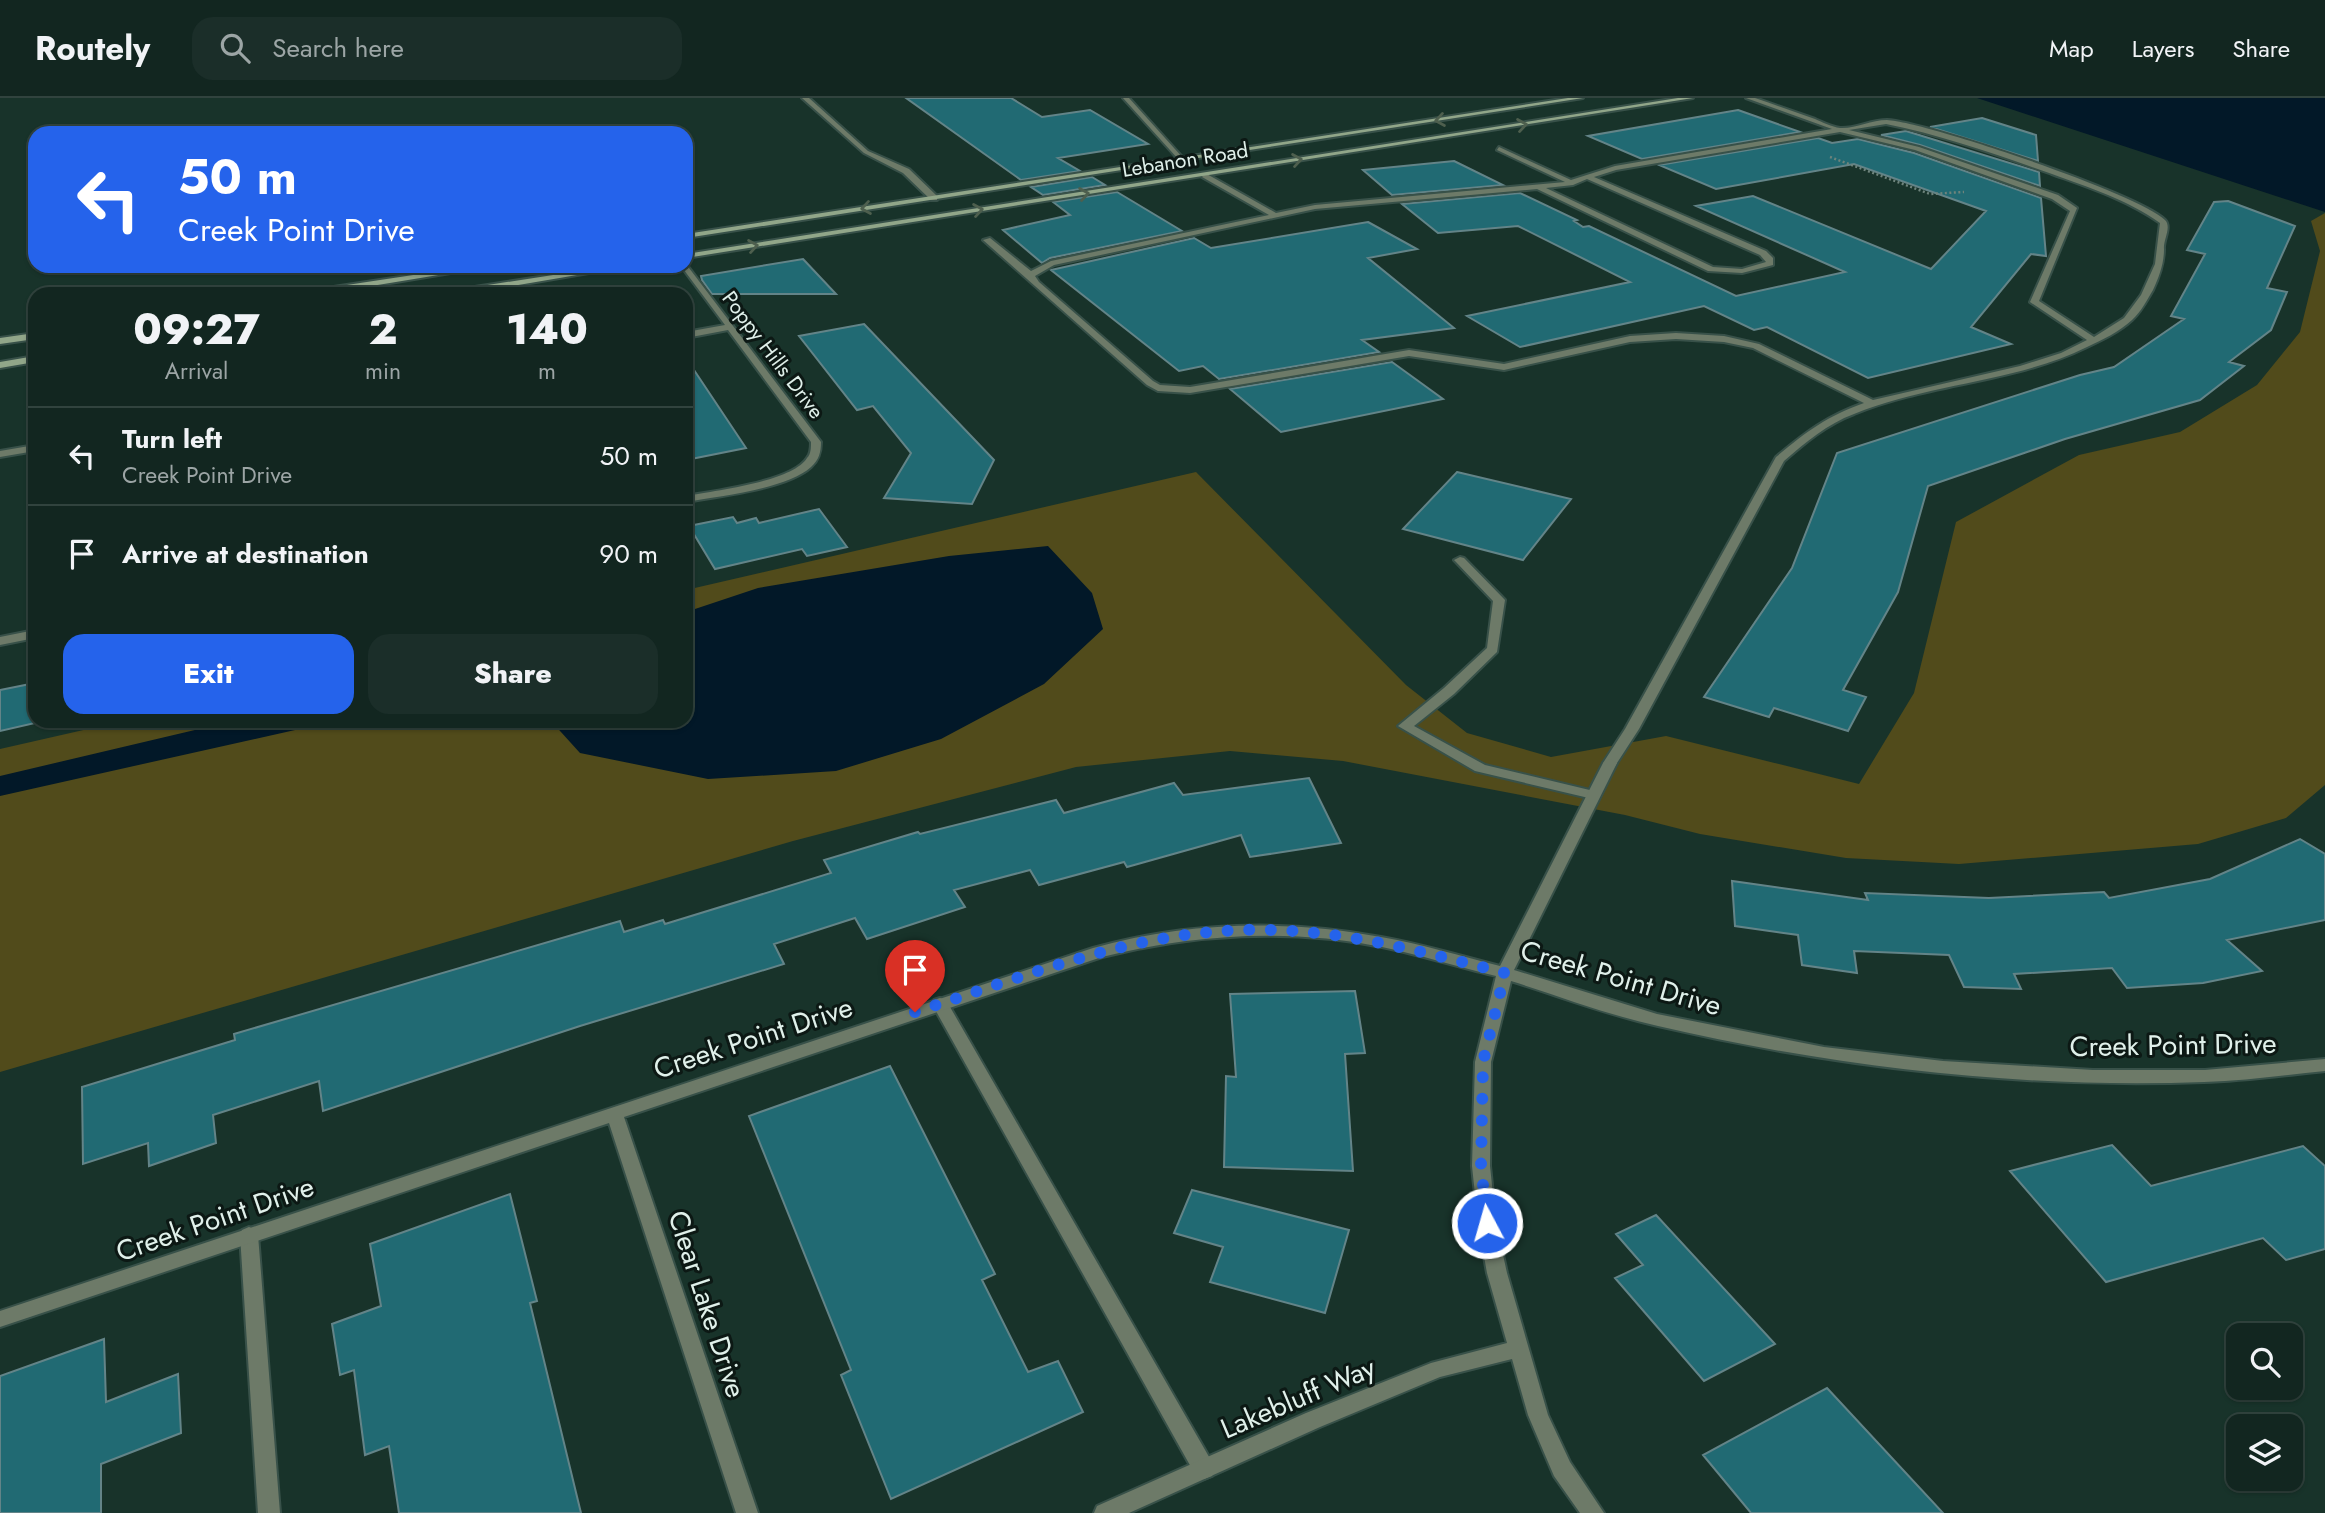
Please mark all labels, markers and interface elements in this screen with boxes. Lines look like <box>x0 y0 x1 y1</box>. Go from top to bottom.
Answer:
search box <box>192 17 682 80</box>
text: Routely <box>35 25 150 72</box>
icon: search <box>216 29 254 67</box>
text: Search here <box>272 29 404 67</box>
text: Map <box>2049 31 2094 66</box>
text: Layers <box>2132 31 2194 66</box>
text: Share <box>2232 31 2290 66</box>
one-way arrow <box>1434 112 1446 127</box>
one-way arrow <box>1516 117 1528 132</box>
street label: Lebanon Road <box>1120 135 1250 185</box>
text: 50 m <box>178 142 297 212</box>
one-way arrow <box>1291 153 1303 168</box>
icon: left <box>63 154 154 245</box>
one-way arrow <box>1078 187 1090 202</box>
one-way arrow <box>860 200 872 215</box>
one-way arrow <box>972 203 984 218</box>
text: Creek Point Drive <box>178 207 415 253</box>
one-way arrow <box>748 239 759 254</box>
street label: Poppy Hills Drive <box>715 285 831 425</box>
text: 09:27 <box>133 299 260 360</box>
text: 2 <box>369 299 397 360</box>
text: 140 <box>506 299 588 360</box>
text: Arrival <box>165 354 228 388</box>
text: min <box>365 354 401 388</box>
text: m <box>538 354 556 388</box>
text: Turn left <box>122 420 222 458</box>
icon: left <box>63 437 101 475</box>
text: 50 m <box>600 437 658 475</box>
text: Creek Point Drive <box>122 458 292 492</box>
icon: arrive <box>63 535 101 573</box>
text: Arrive at destination <box>122 535 369 573</box>
text: 90 m <box>599 535 658 573</box>
button: Exit <box>63 634 354 714</box>
button: Share <box>368 634 658 714</box>
street label: Creek Point Drive <box>1516 930 1726 1026</box>
pin <box>885 940 945 1012</box>
icon: arrive <box>896 951 934 989</box>
street label: Creek Point Drive <box>648 987 858 1089</box>
street label: Creek Point Drive <box>2069 1023 2277 1067</box>
street label: Creek Point Drive <box>110 1166 320 1272</box>
position arrow <box>1450 1186 1524 1260</box>
street label: Clear Lake Drive <box>657 1205 757 1403</box>
map controls <box>2226 1323 2303 1491</box>
button: search <box>2226 1323 2303 1400</box>
street label: Lakebluff Way <box>1214 1347 1382 1449</box>
button: layers <box>2226 1414 2303 1491</box>

